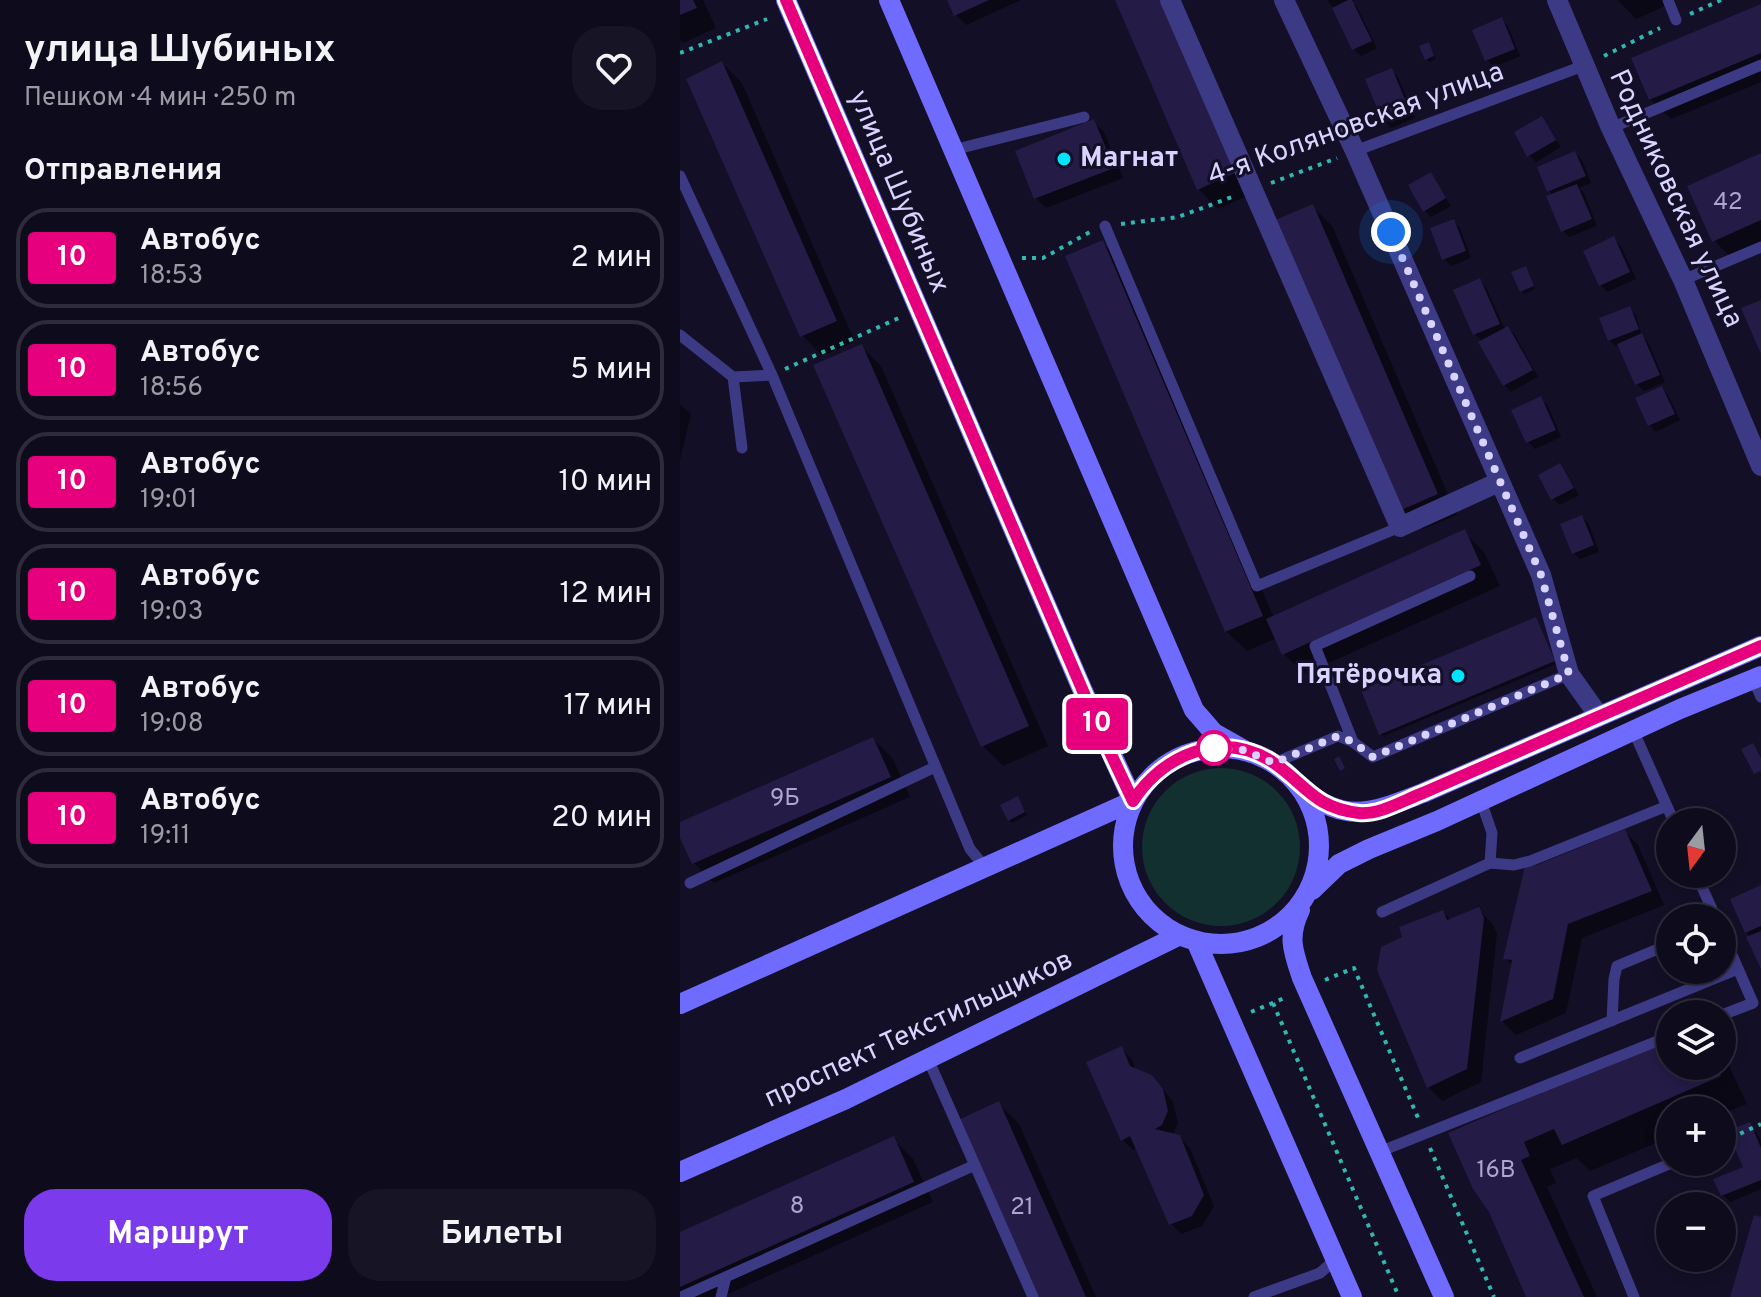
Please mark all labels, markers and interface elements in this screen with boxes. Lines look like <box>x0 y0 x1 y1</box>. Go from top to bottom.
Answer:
button: heart <box>572 26 656 110</box>
text: улица Шубиных <box>24 27 336 76</box>
street label: 4-я Коляновская улица <box>1203 55 1509 195</box>
street label: Родниковская улица <box>1599 64 1751 334</box>
text: Пешком · 4 мин · 250 m <box>24 82 296 115</box>
street label: улица Шубиных <box>839 85 957 299</box>
place label: Магнат <box>1080 141 1178 177</box>
marker: Магнат <box>1055 150 1073 168</box>
text: Отправления <box>24 153 222 190</box>
house number: 42 <box>1713 188 1743 218</box>
your location <box>1371 212 1411 252</box>
text: Автобус <box>140 223 261 260</box>
text: 10 <box>57 240 87 276</box>
text: 2 мин <box>571 240 652 277</box>
text: 18:53 <box>140 260 203 293</box>
text: Автобус <box>140 335 261 372</box>
text: 10 <box>57 352 87 388</box>
text: 5 мин <box>570 352 652 389</box>
text: 18:56 <box>140 372 203 405</box>
text: Автобус <box>140 447 261 484</box>
text: 10 <box>57 464 87 500</box>
text: 10 мин <box>559 464 652 501</box>
text: 19:01 <box>140 484 197 517</box>
text: Автобус <box>140 559 261 596</box>
text: 10 <box>57 576 87 612</box>
text: 12 мин <box>559 576 652 613</box>
text: 19:03 <box>140 596 203 629</box>
place label: Пятёрочка <box>1296 658 1442 694</box>
marker: Пятёрочка <box>1449 667 1467 685</box>
text: Автобус <box>140 671 261 708</box>
text: 10 <box>57 688 87 724</box>
text: 17 мин <box>563 688 652 725</box>
line badge: 10 <box>1061 698 1133 750</box>
text: 10 <box>1082 706 1112 742</box>
text: 19:08 <box>140 708 204 741</box>
unlabelled marker <box>1197 731 1231 765</box>
text: Автобус <box>140 783 261 820</box>
house number: 9Б <box>770 784 800 814</box>
text: 10 <box>57 800 87 836</box>
text: 20 мин <box>551 800 652 837</box>
north arrow <box>1656 808 1736 888</box>
map controls <box>1656 808 1736 1272</box>
text: 19:11 <box>140 820 190 853</box>
button: locate <box>1656 904 1736 984</box>
street label: проспект Текстильщиков <box>759 943 1079 1117</box>
button: layers <box>1656 1000 1736 1080</box>
button: + <box>1656 1096 1736 1176</box>
house number: 16В <box>1476 1156 1516 1186</box>
button: Маршрут <box>24 1189 332 1281</box>
button: Билеты <box>348 1189 656 1281</box>
house number: 8 <box>790 1192 804 1222</box>
button: − <box>1656 1192 1736 1272</box>
house number: 21 <box>1010 1193 1034 1223</box>

